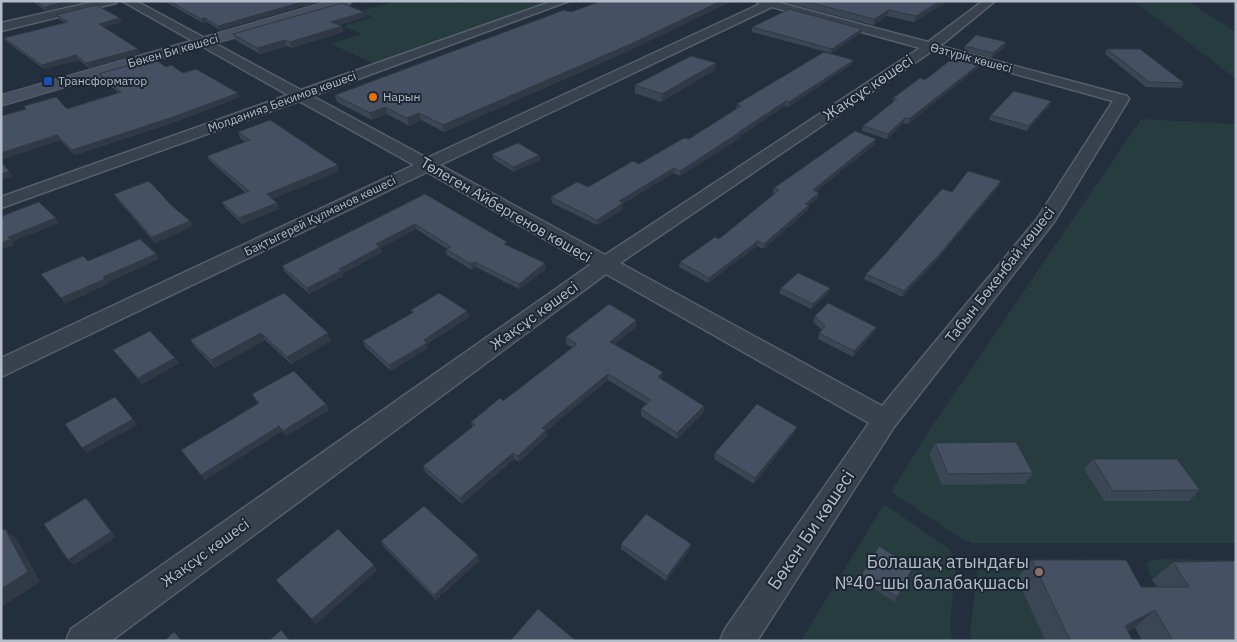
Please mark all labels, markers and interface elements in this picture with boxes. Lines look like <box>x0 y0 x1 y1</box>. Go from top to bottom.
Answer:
street label: Бөкен Би көшесі <box>126 30 220 71</box>
street label: Өзтүрік көшесі <box>929 39 1014 76</box>
street label: Жақсұс көшесі <box>819 51 916 125</box>
street label: Молданияз Бекимов көшесі <box>206 68 358 135</box>
place label: Трансформатор <box>58 73 147 88</box>
marker: Трансформатор <box>42 75 54 87</box>
place label: Нарын <box>383 89 421 104</box>
marker: Нарын <box>367 91 379 103</box>
street label: Төлеген Айбергенов көшесі <box>417 153 595 267</box>
street label: Бақтыгерей Құлманов көшесі <box>242 172 398 259</box>
street label: Табын Бөкенбай көшесі <box>941 203 1059 346</box>
street label: Жақсұс көшесі <box>486 277 582 354</box>
street label: Бөкен Би көшесі <box>762 465 859 594</box>
street label: Жақсұс көшесі <box>157 514 253 591</box>
place label: Болашақ атындағы №40-шы балабақшасы <box>834 550 1029 594</box>
marker: Болашақ атындағы №40-шы балабақшасы <box>1033 566 1045 578</box>

